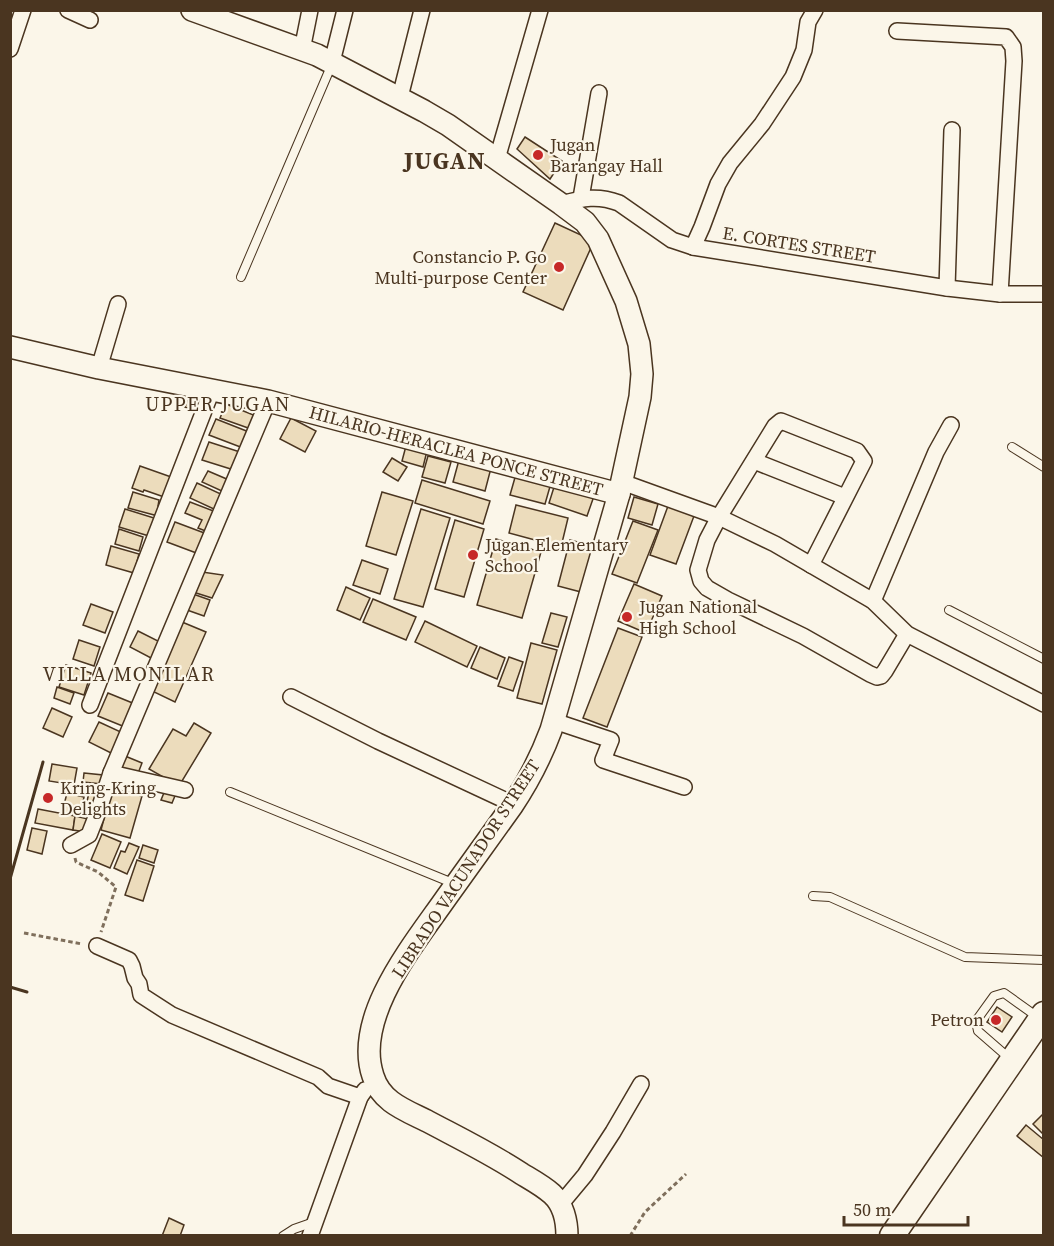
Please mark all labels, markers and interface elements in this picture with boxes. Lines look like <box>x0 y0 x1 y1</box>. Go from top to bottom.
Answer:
place label: Jugan Barangay Hall <box>549 132 663 178</box>
district label: JUGAN <box>402 144 486 177</box>
marker: Jugan Barangay Hall <box>531 148 545 162</box>
street label: E. CORTES STREET <box>721 220 878 269</box>
place label: Constancio P. Go Multi-purpose Center <box>374 244 547 290</box>
marker: Constancio P. Go Multi-purpose Center <box>552 260 566 274</box>
district label: UPPER JUGAN <box>145 390 291 418</box>
street label: HILARIO-HERACLEA PONCE STREET <box>306 399 606 502</box>
place label: Jugan Elementary School <box>484 532 629 578</box>
marker: Jugan Elementary School <box>466 548 480 562</box>
place label: Jugan National High School <box>638 594 757 640</box>
marker: Jugan National High School <box>620 610 634 624</box>
district label: VILLA MONILAR <box>42 660 216 688</box>
street label: LIBRADO VACUNADOR STREET <box>385 755 546 983</box>
place label: Kring-Kring Delights <box>60 775 156 821</box>
marker: Kring-Kring Delights <box>41 791 55 805</box>
place label: Petron <box>931 1007 984 1032</box>
marker: Petron <box>989 1013 1003 1027</box>
scale bar <box>844 1189 968 1227</box>
text: 50 m <box>853 1197 891 1222</box>

